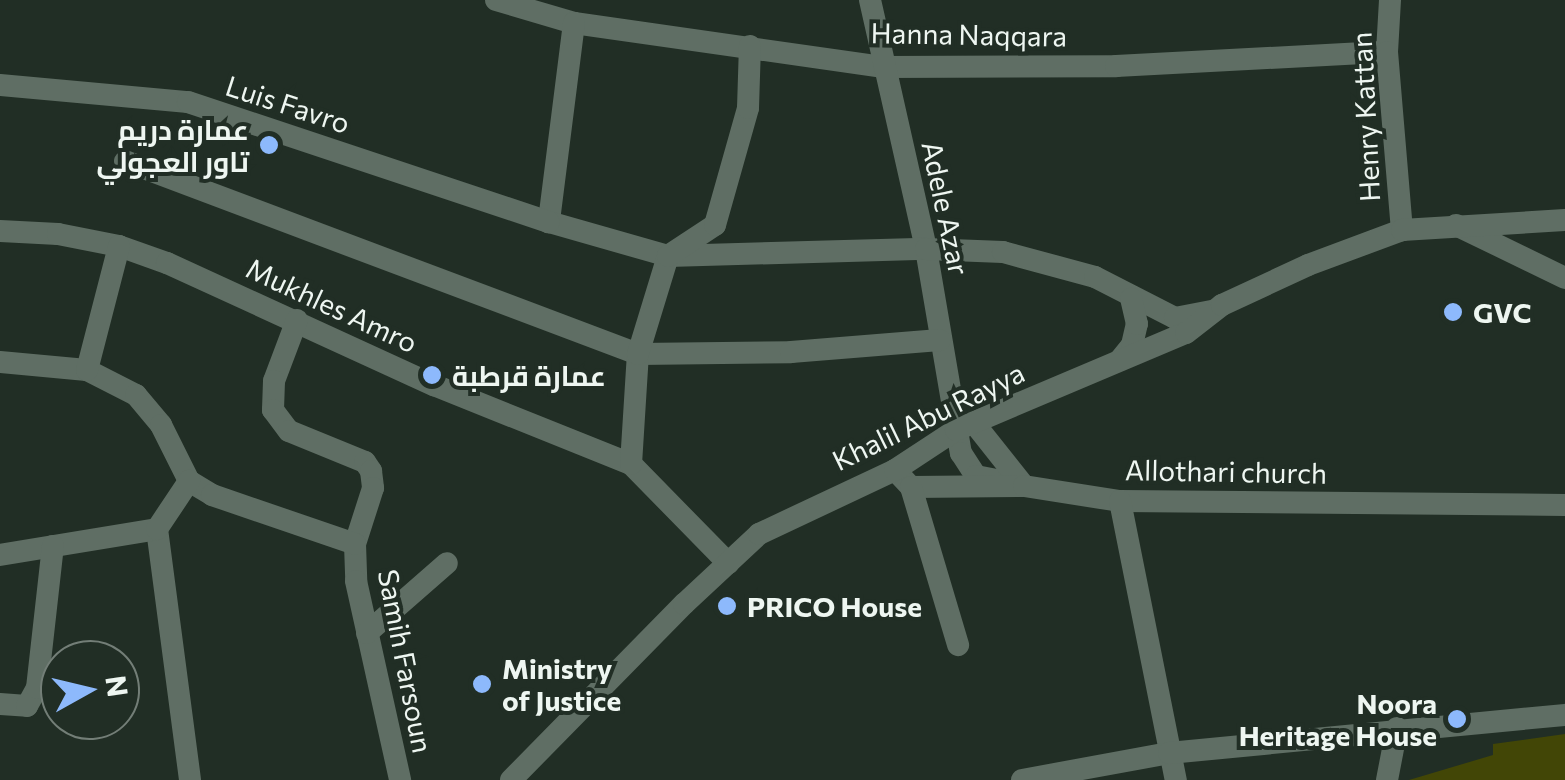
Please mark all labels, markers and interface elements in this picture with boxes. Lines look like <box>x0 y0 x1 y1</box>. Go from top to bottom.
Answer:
street label: Hanna Naqqara <box>871 15 1067 53</box>
street label: Henry Kattan <box>1344 31 1386 203</box>
street label: Luis Favro <box>222 68 354 140</box>
place label: عمارة دريم تاور العجولي <box>96 112 249 178</box>
marker: عمارة دريم تاور العجولي <box>258 134 280 156</box>
street label: Adele Azar <box>915 138 977 278</box>
street label: Mukhles Amro <box>241 251 423 359</box>
place label: GVC <box>1473 295 1532 329</box>
marker: GVC <box>1442 301 1464 323</box>
street label: Khalil Abu Rayya <box>826 355 1030 477</box>
place label: عمارة قرطبة <box>452 358 606 392</box>
marker: عمارة قرطبة <box>421 364 443 386</box>
street label: Allothari church <box>1125 452 1327 490</box>
street label: Samih Farsoun <box>372 566 440 756</box>
place label: PRICO House <box>747 589 922 623</box>
marker: PRICO House <box>716 595 738 617</box>
north arrow <box>40 640 140 740</box>
place label: Ministry of Justice <box>502 651 621 717</box>
text: N <box>99 673 136 699</box>
marker: Ministry of Justice <box>471 673 493 695</box>
place label: Noora Heritage House <box>1239 686 1437 752</box>
marker: Noora Heritage House <box>1446 708 1468 730</box>

